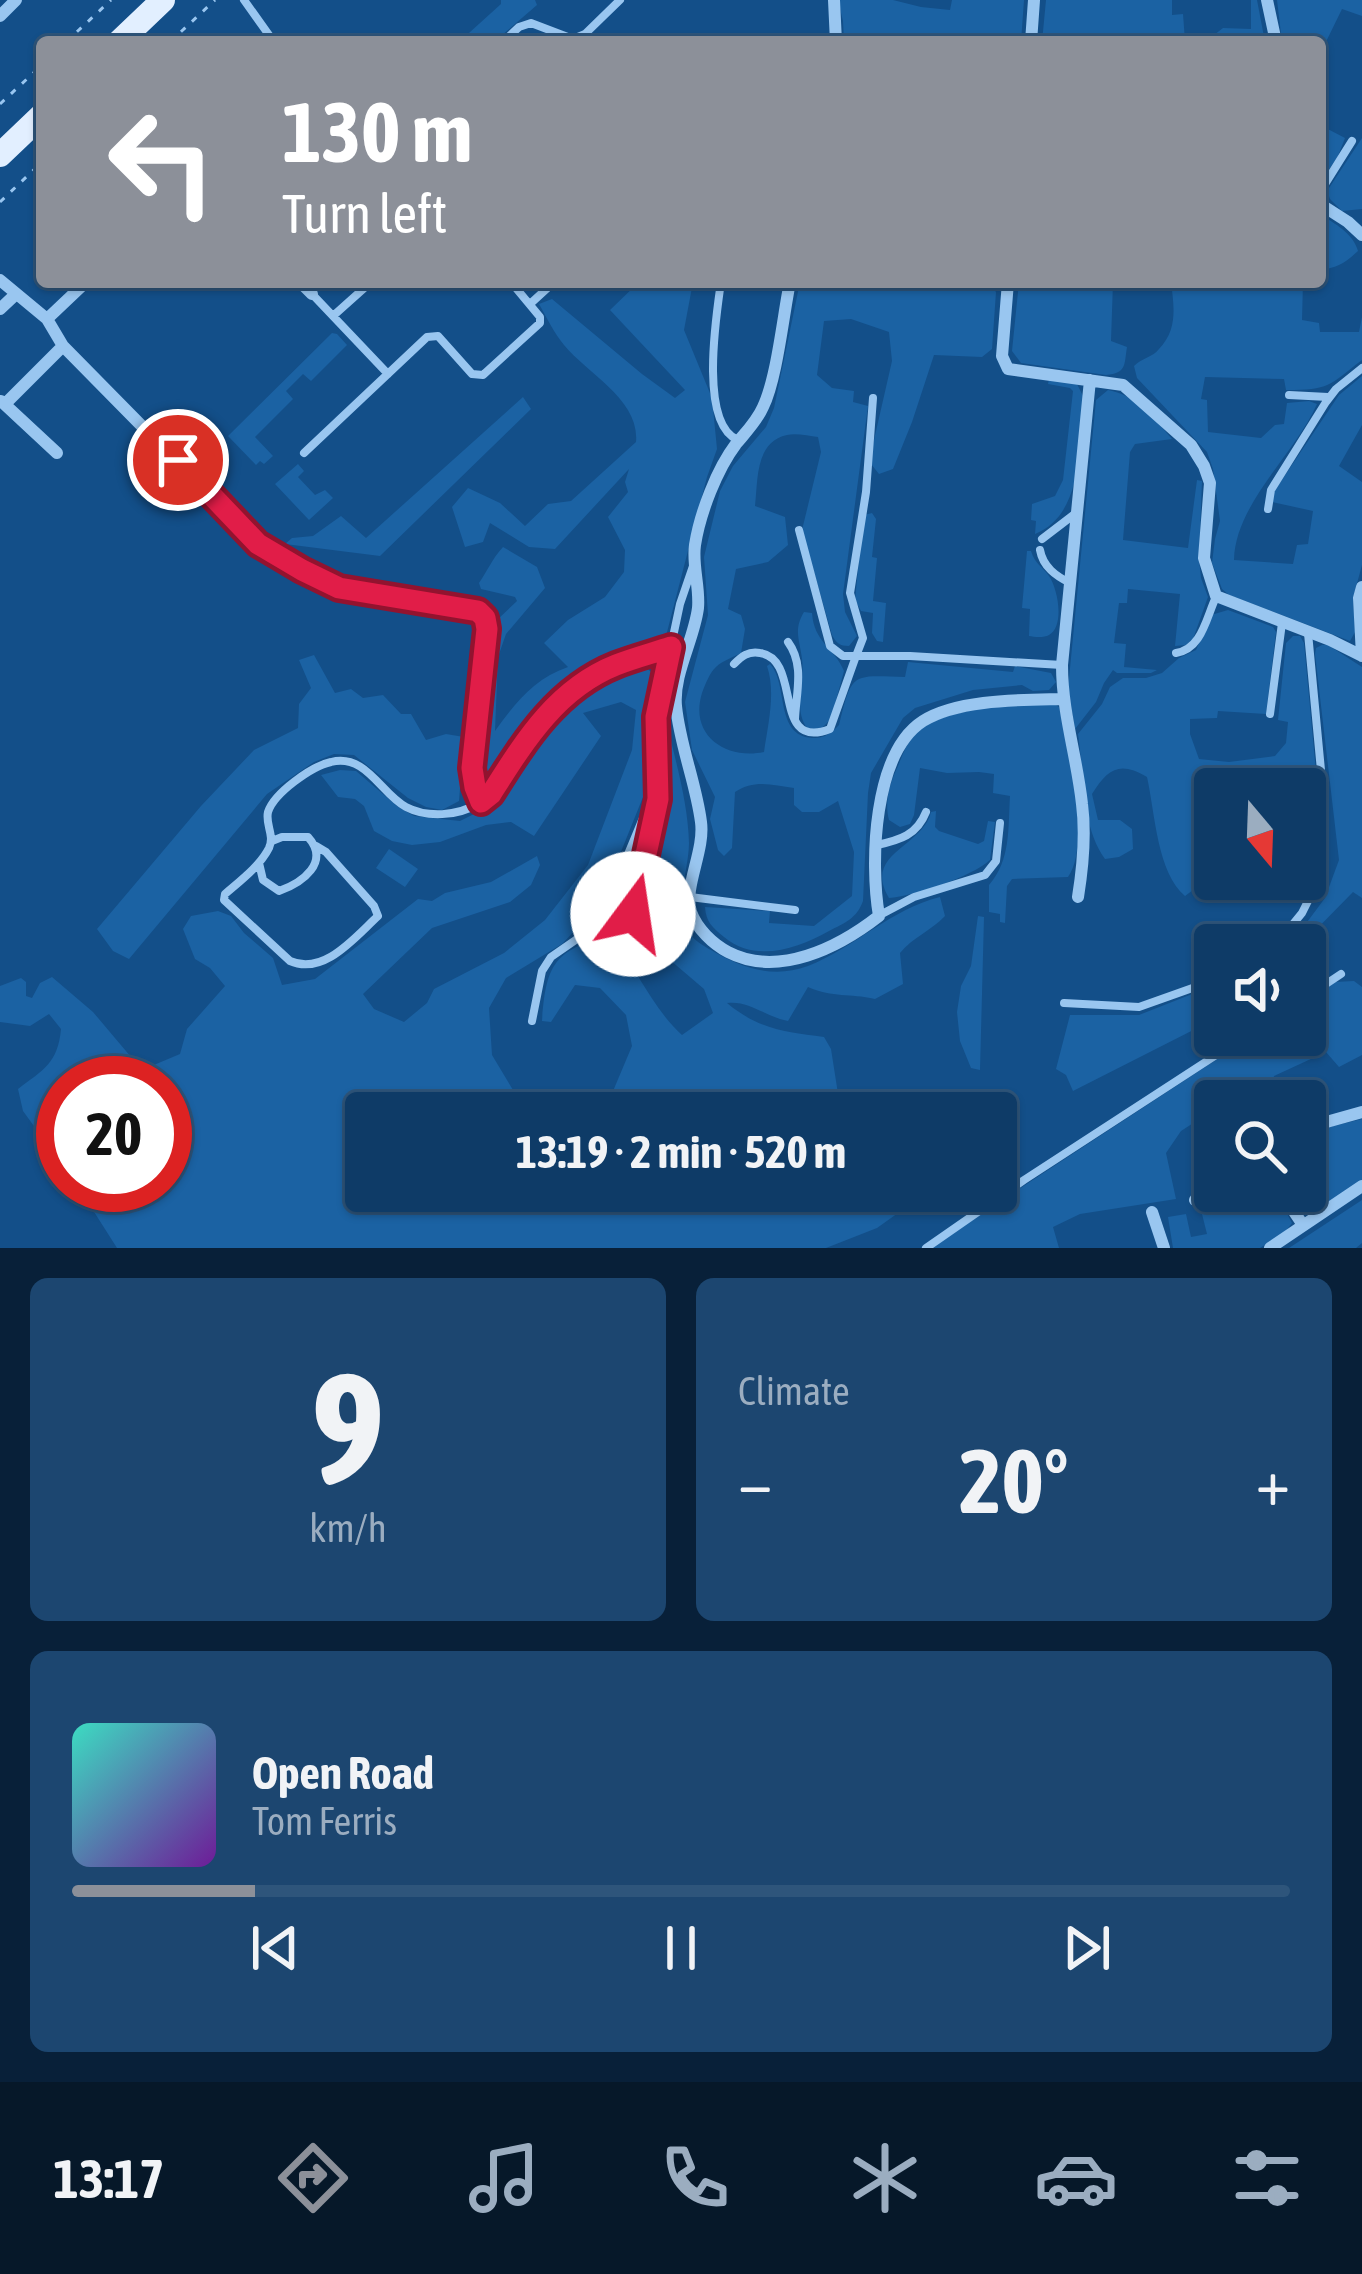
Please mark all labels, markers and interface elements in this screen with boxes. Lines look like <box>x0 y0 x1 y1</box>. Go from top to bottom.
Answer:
icon: left <box>84 84 240 240</box>
text: 130 m <box>282 84 472 180</box>
text: Turn left <box>282 183 447 244</box>
pin <box>127 409 229 511</box>
icon: arrive <box>145 427 211 493</box>
north arrow <box>1194 768 1326 900</box>
map controls <box>1194 768 1326 1212</box>
position arrow <box>570 851 696 977</box>
button: sound <box>1194 924 1326 1056</box>
speed limit sign: 20 <box>36 1056 192 1212</box>
button: search <box>1194 1080 1326 1212</box>
text: 13:19 · 2 min · 520 m <box>516 1126 846 1178</box>
text: 9 <box>311 1338 385 1517</box>
text: Climate <box>738 1369 850 1413</box>
text: 20° <box>959 1429 1069 1532</box>
text: − <box>738 1443 772 1519</box>
text: + <box>1256 1443 1290 1519</box>
text: km/h <box>309 1506 387 1550</box>
text: Open Road <box>252 1747 434 1799</box>
text: Tom Ferris <box>252 1799 397 1843</box>
icon: previous <box>242 1915 308 1981</box>
icon: pause <box>648 1915 714 1981</box>
icon: next <box>1054 1915 1120 1981</box>
icon: directions <box>271 2136 355 2220</box>
icon: music <box>462 2136 546 2220</box>
icon: phone <box>653 2136 737 2220</box>
icon: climate <box>843 2136 927 2220</box>
icon: car <box>1034 2136 1118 2220</box>
icon: filters <box>1225 2136 1309 2220</box>
text: 13:17 <box>53 2148 164 2209</box>

